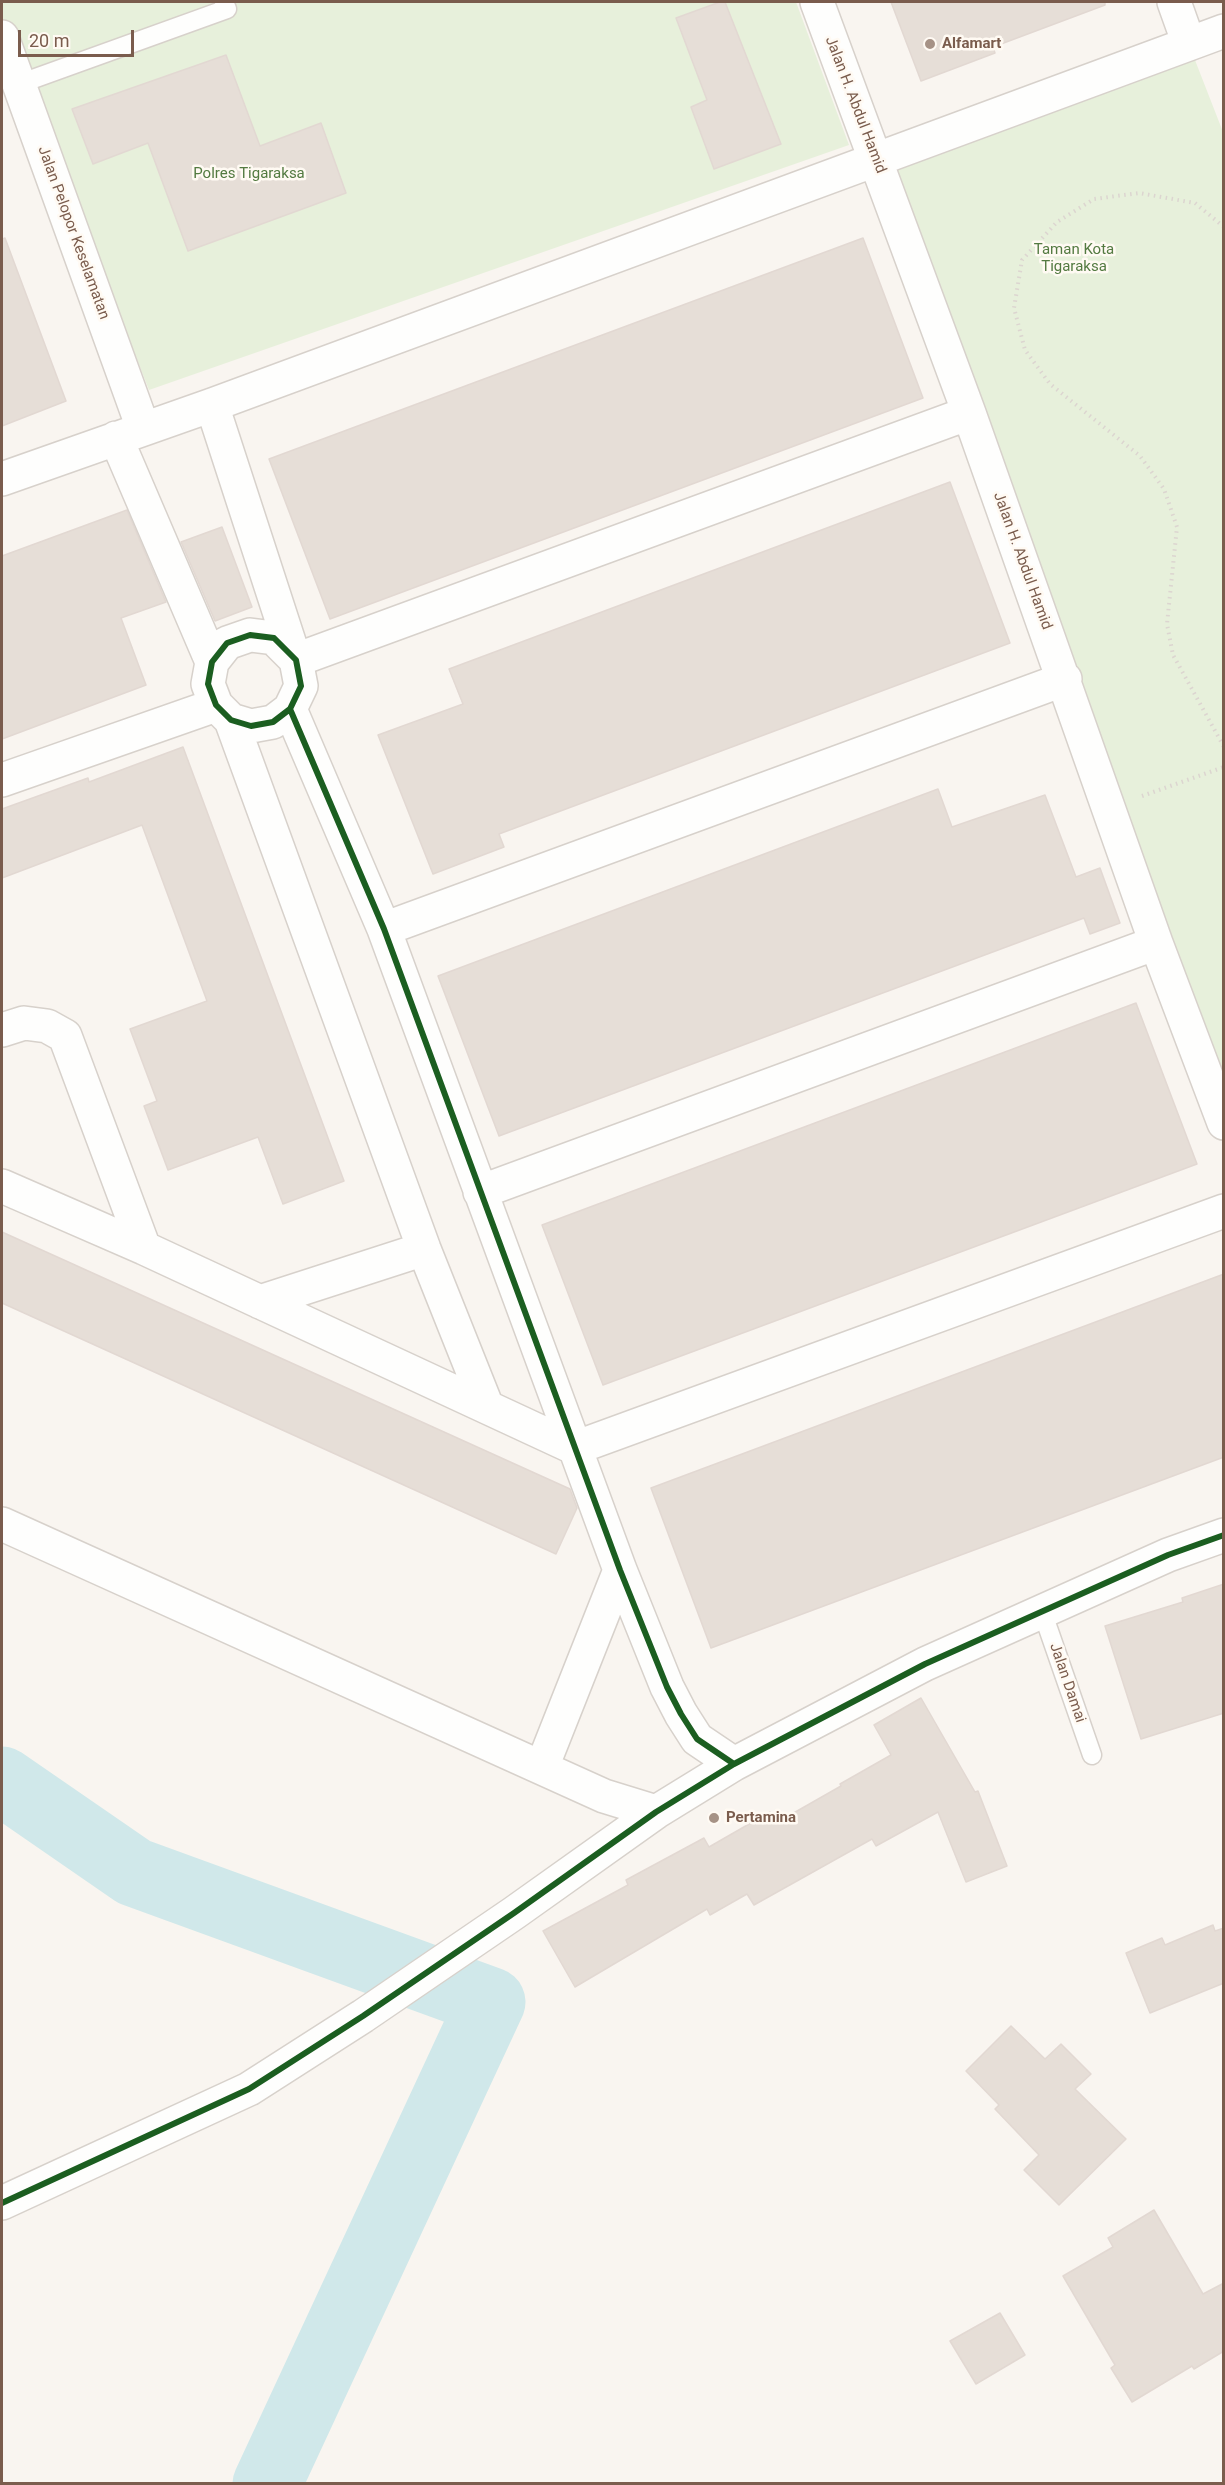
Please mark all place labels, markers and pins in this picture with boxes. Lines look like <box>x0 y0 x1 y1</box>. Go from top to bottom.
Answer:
place label: Alfamart <box>942 35 1001 53</box>
marker: Alfamart <box>923 37 937 51</box>
place label: Pertamina <box>726 1809 796 1827</box>
marker: Pertamina <box>707 1811 721 1825</box>

